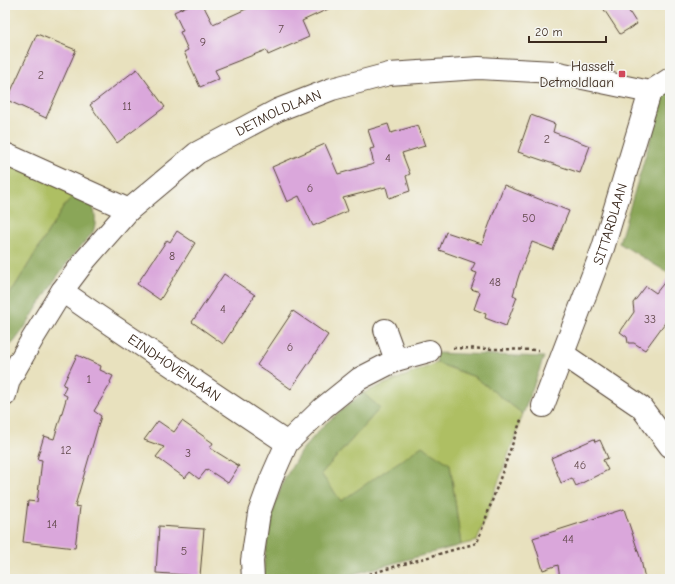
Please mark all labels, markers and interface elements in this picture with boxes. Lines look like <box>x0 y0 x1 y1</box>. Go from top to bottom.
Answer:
scale bar <box>529 18 606 44</box>
house number: 7 <box>278 22 284 36</box>
text: 20 m <box>535 25 563 39</box>
house number: 9 <box>200 35 206 49</box>
place label: Hasselt Detmoldlaan <box>539 58 615 91</box>
house number: 2 <box>38 68 44 82</box>
marker: Hasselt Detmoldlaan <box>617 69 627 79</box>
street label: DETMOLDLAAN <box>233 86 324 140</box>
house number: 11 <box>122 99 132 113</box>
house number: 2 <box>544 132 550 146</box>
house number: 4 <box>385 151 391 165</box>
house number: 6 <box>307 181 313 195</box>
street label: SITTARDLAAN <box>589 181 631 267</box>
house number: 50 <box>522 211 536 225</box>
house number: 8 <box>169 249 175 263</box>
house number: 48 <box>489 275 501 289</box>
house number: 4 <box>220 302 226 316</box>
house number: 33 <box>644 312 656 326</box>
street label: EINDHOVENLAAN <box>124 331 224 405</box>
house number: 6 <box>287 340 293 354</box>
house number: 1 <box>87 372 92 386</box>
house number: 12 <box>60 443 72 457</box>
house number: 3 <box>185 446 191 460</box>
house number: 46 <box>574 458 586 472</box>
house number: 14 <box>47 517 57 531</box>
house number: 44 <box>562 532 574 546</box>
house number: 5 <box>181 544 187 558</box>

